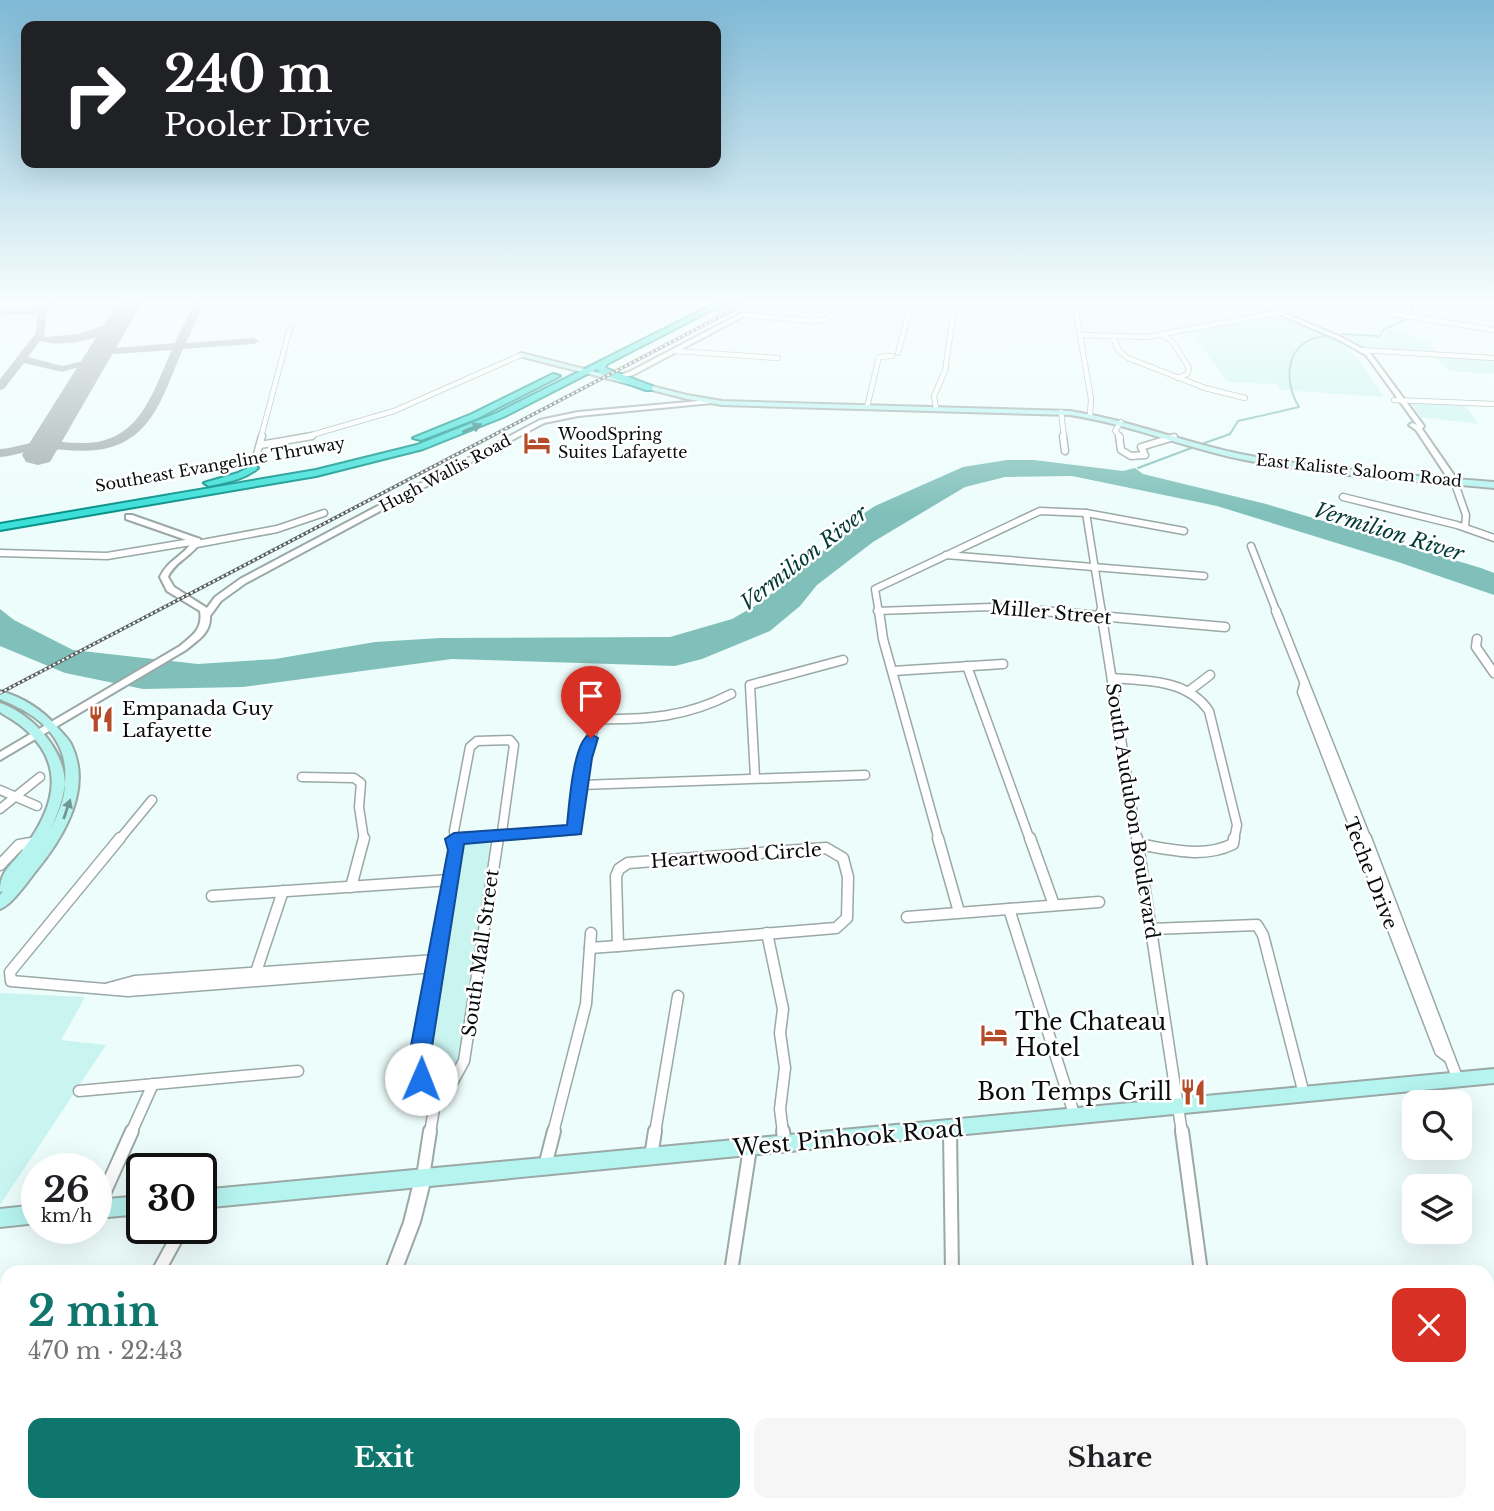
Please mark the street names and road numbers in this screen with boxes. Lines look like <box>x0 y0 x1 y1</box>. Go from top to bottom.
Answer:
street label: Hugh Wallis Road <box>376 430 514 516</box>
street label: Southeast Evangeline Thruway <box>94 432 347 496</box>
street label: East Kaliste Saloom Road <box>1255 449 1463 491</box>
street label: Miller Street <box>989 596 1113 629</box>
street label: South Audubon Boulevard <box>1101 682 1164 941</box>
street label: Teche Drive <box>1339 814 1402 932</box>
street label: Heartwood Circle <box>650 838 822 873</box>
street label: South Mall Street <box>457 867 504 1039</box>
street label: West Pinhook Road <box>731 1114 964 1162</box>

